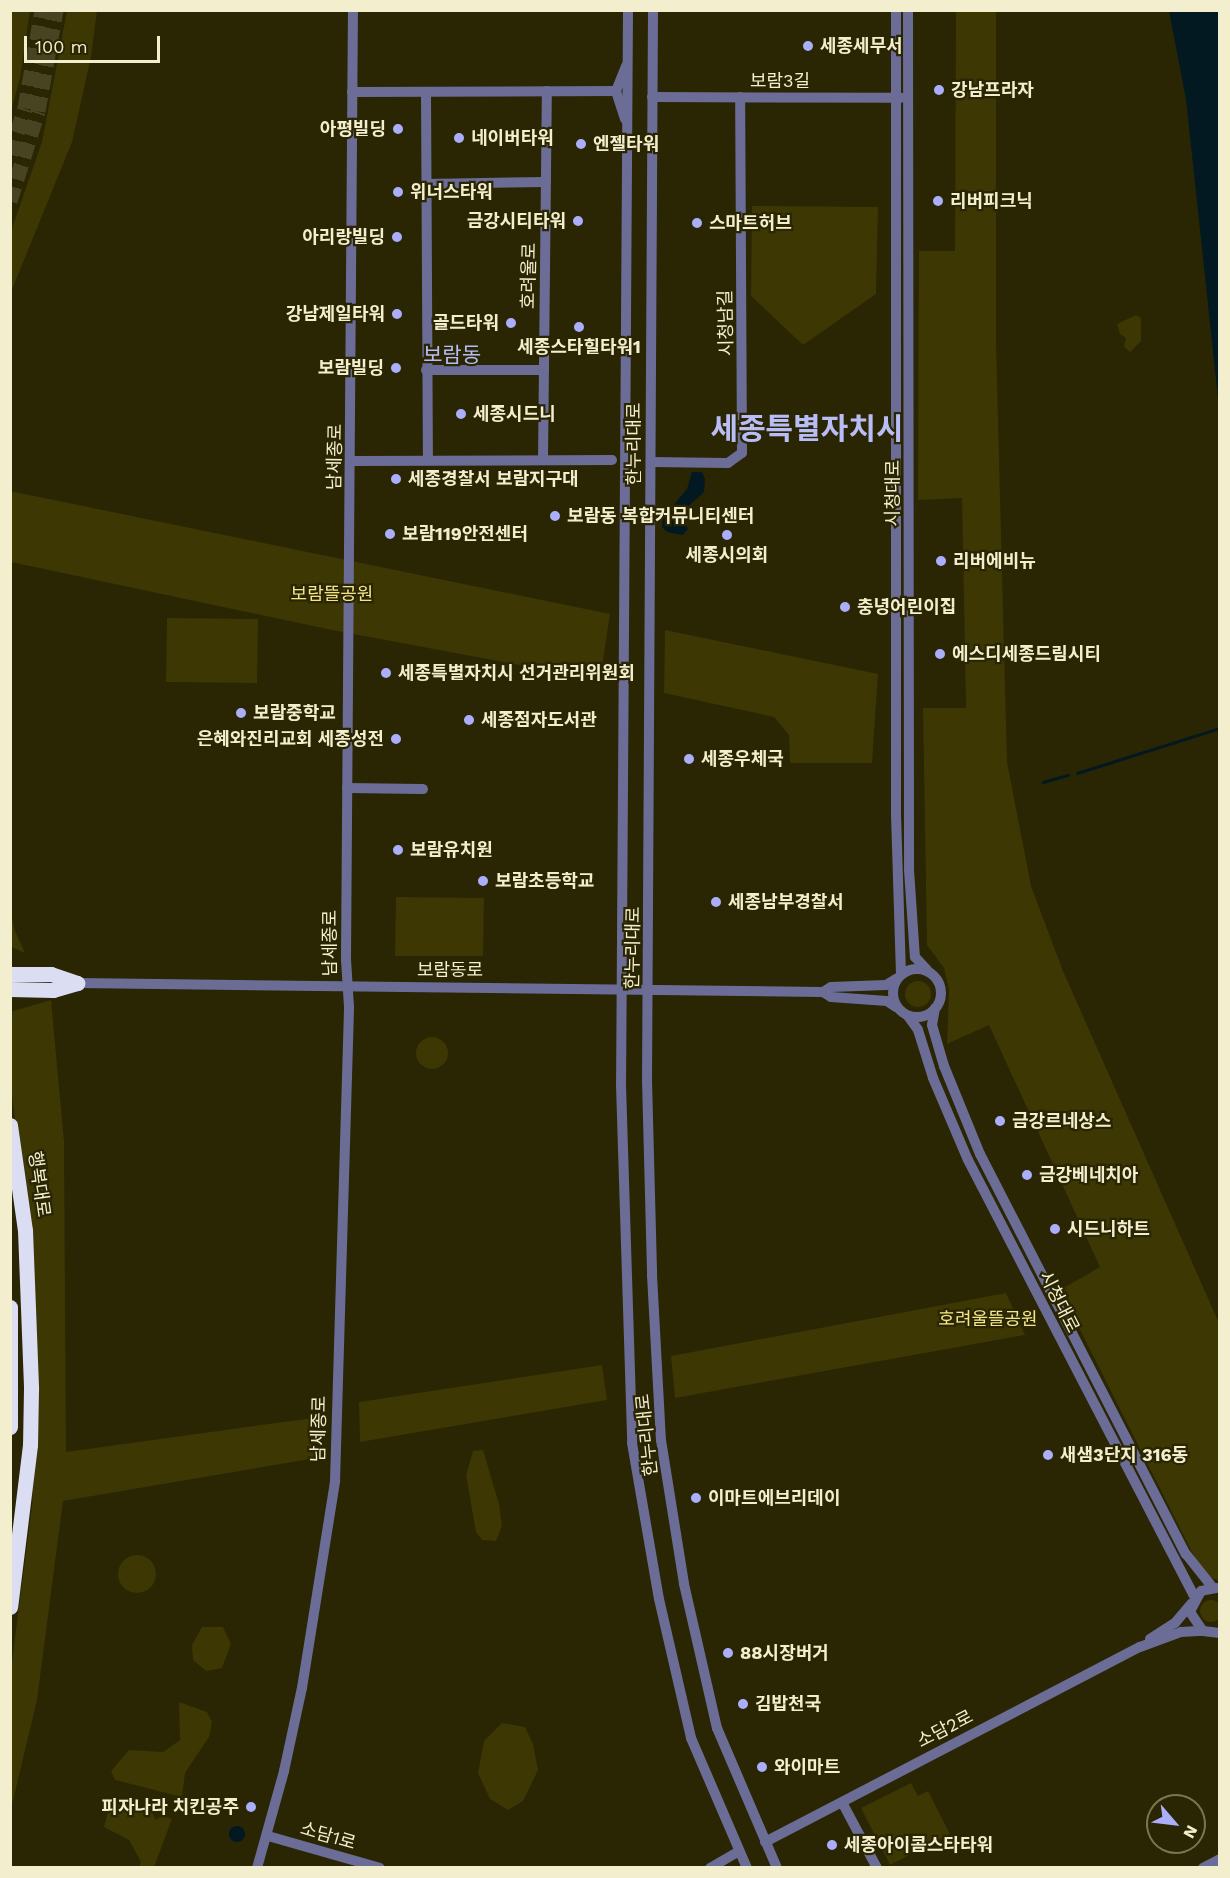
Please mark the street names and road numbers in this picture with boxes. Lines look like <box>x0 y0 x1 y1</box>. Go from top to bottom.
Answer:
street label: 보람3길 <box>750 70 810 92</box>
street label: 호려울로 <box>518 243 540 309</box>
street label: 시청남길 <box>715 290 737 356</box>
street label: 한누리대로 <box>623 403 645 485</box>
street label: 남세종로 <box>324 424 346 490</box>
street label: 시청대로 <box>882 460 904 526</box>
street label: 한누리대로 <box>621 906 645 990</box>
street label: 남세종로 <box>319 910 341 976</box>
street label: 보람동로 <box>417 959 483 981</box>
street label: 행복대로 <box>24 1150 54 1218</box>
street label: 시청대로 <box>1034 1268 1084 1336</box>
street label: 한누리대로 <box>632 1393 662 1477</box>
street label: 남세종로 <box>308 1396 330 1462</box>
street label: 소담2로 <box>913 1706 977 1752</box>
street label: 소담1로 <box>298 1818 358 1854</box>

